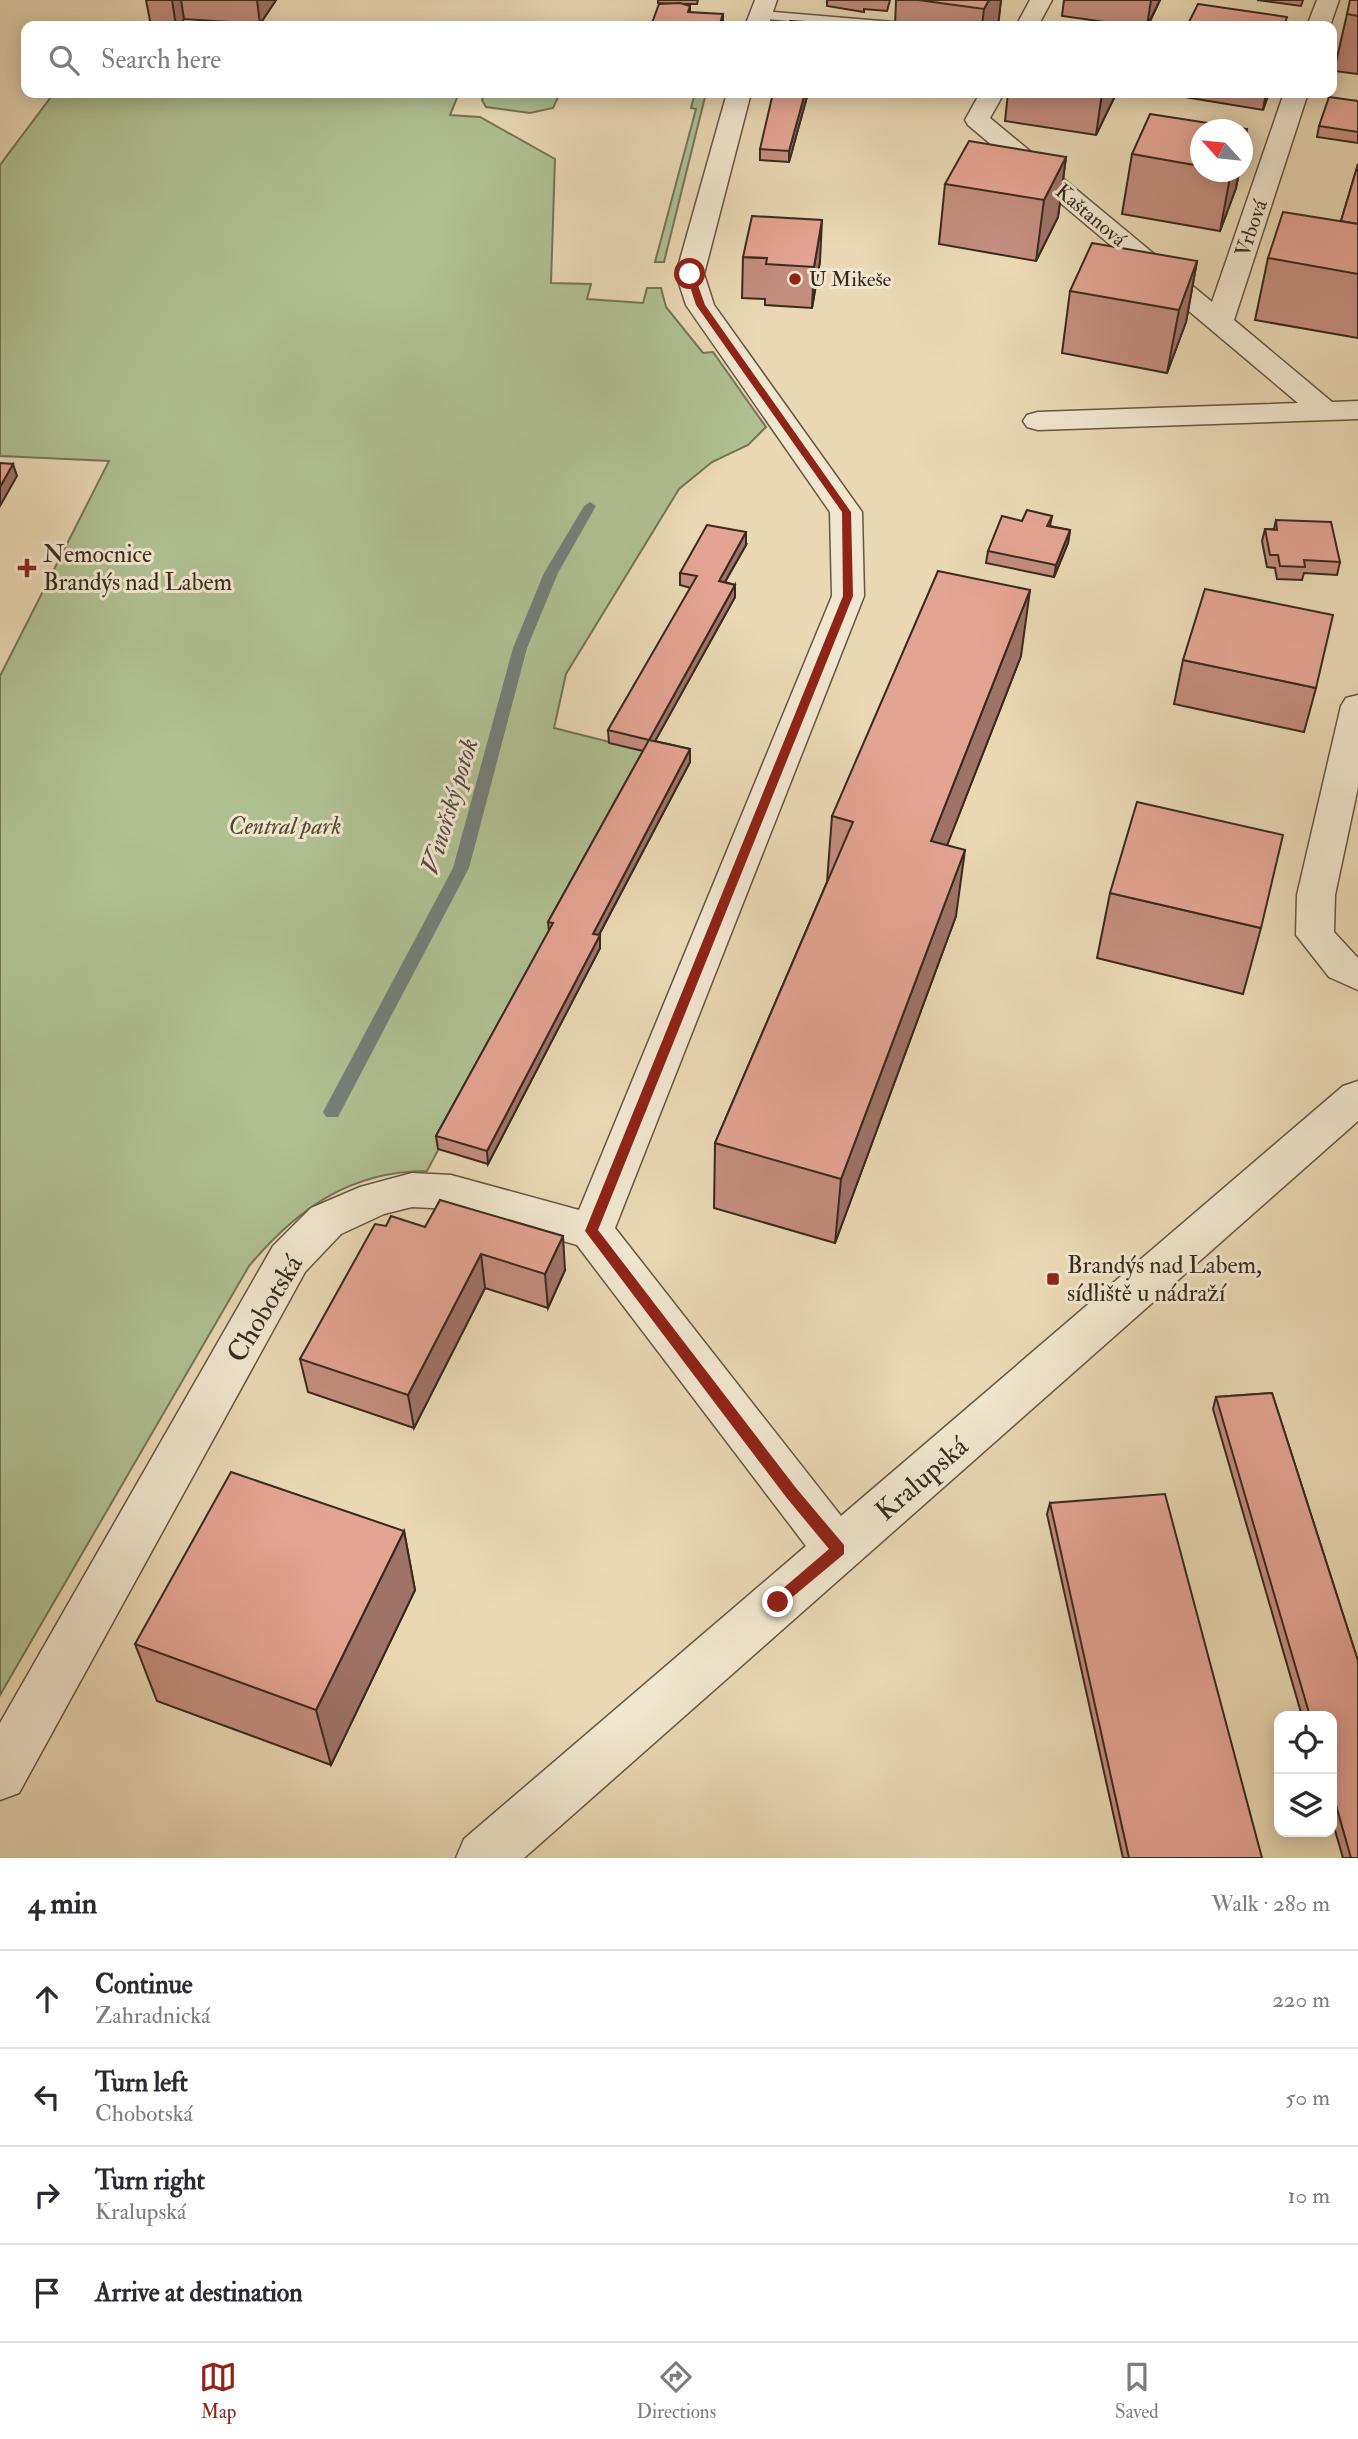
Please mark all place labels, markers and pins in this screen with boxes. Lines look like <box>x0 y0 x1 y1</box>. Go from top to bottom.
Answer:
place label: U Mikeše <box>809 266 892 293</box>
marker: U Mikeše <box>787 271 803 287</box>
place label: Nemocnice Brandýs nad Labem <box>43 539 233 598</box>
marker: Nemocnice Brandýs nad Labem <box>17 558 37 578</box>
place label: Brandýs nad Labem, sídliště u nádraží <box>1067 1250 1262 1309</box>
marker: Brandýs nad Labem, sídliště u nádraží <box>1045 1271 1061 1287</box>

